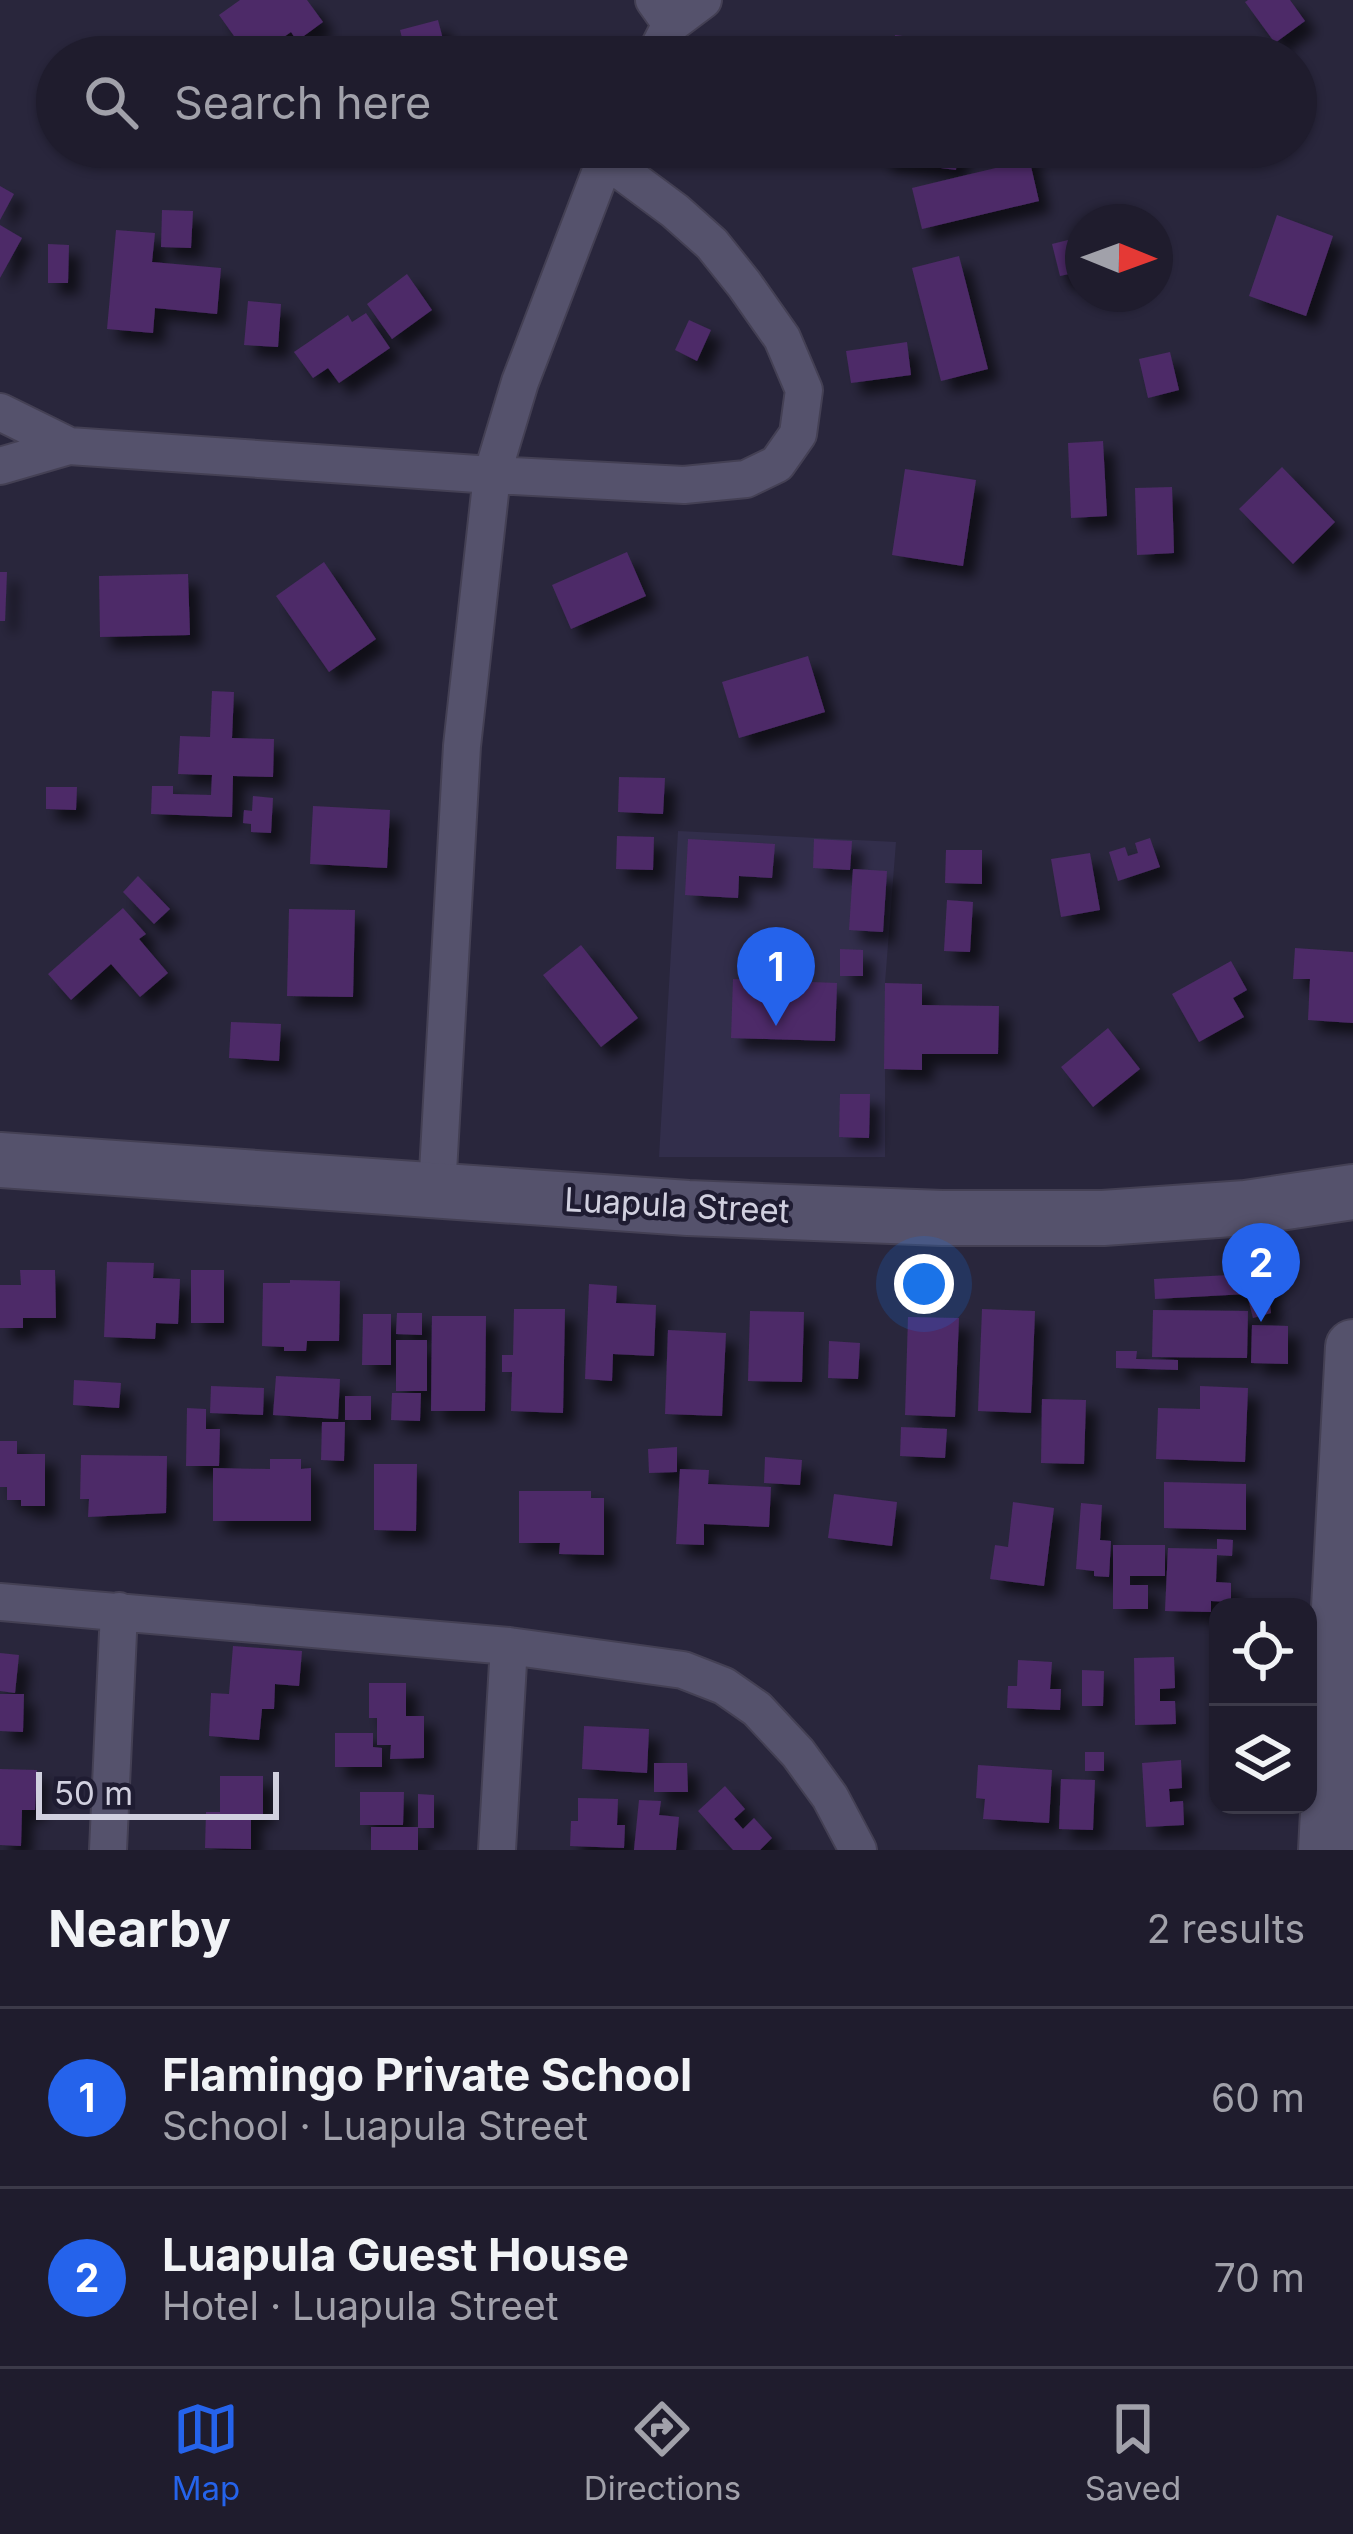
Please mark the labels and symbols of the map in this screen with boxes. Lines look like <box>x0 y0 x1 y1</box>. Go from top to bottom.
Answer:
north arrow <box>1065 204 1173 312</box>
pin: 1 <box>737 927 815 1026</box>
street label: Luapula Street <box>563 1179 791 1231</box>
pin: 2 <box>1222 1223 1300 1322</box>
your location <box>894 1254 954 1314</box>
scale bar <box>36 1766 279 1819</box>

